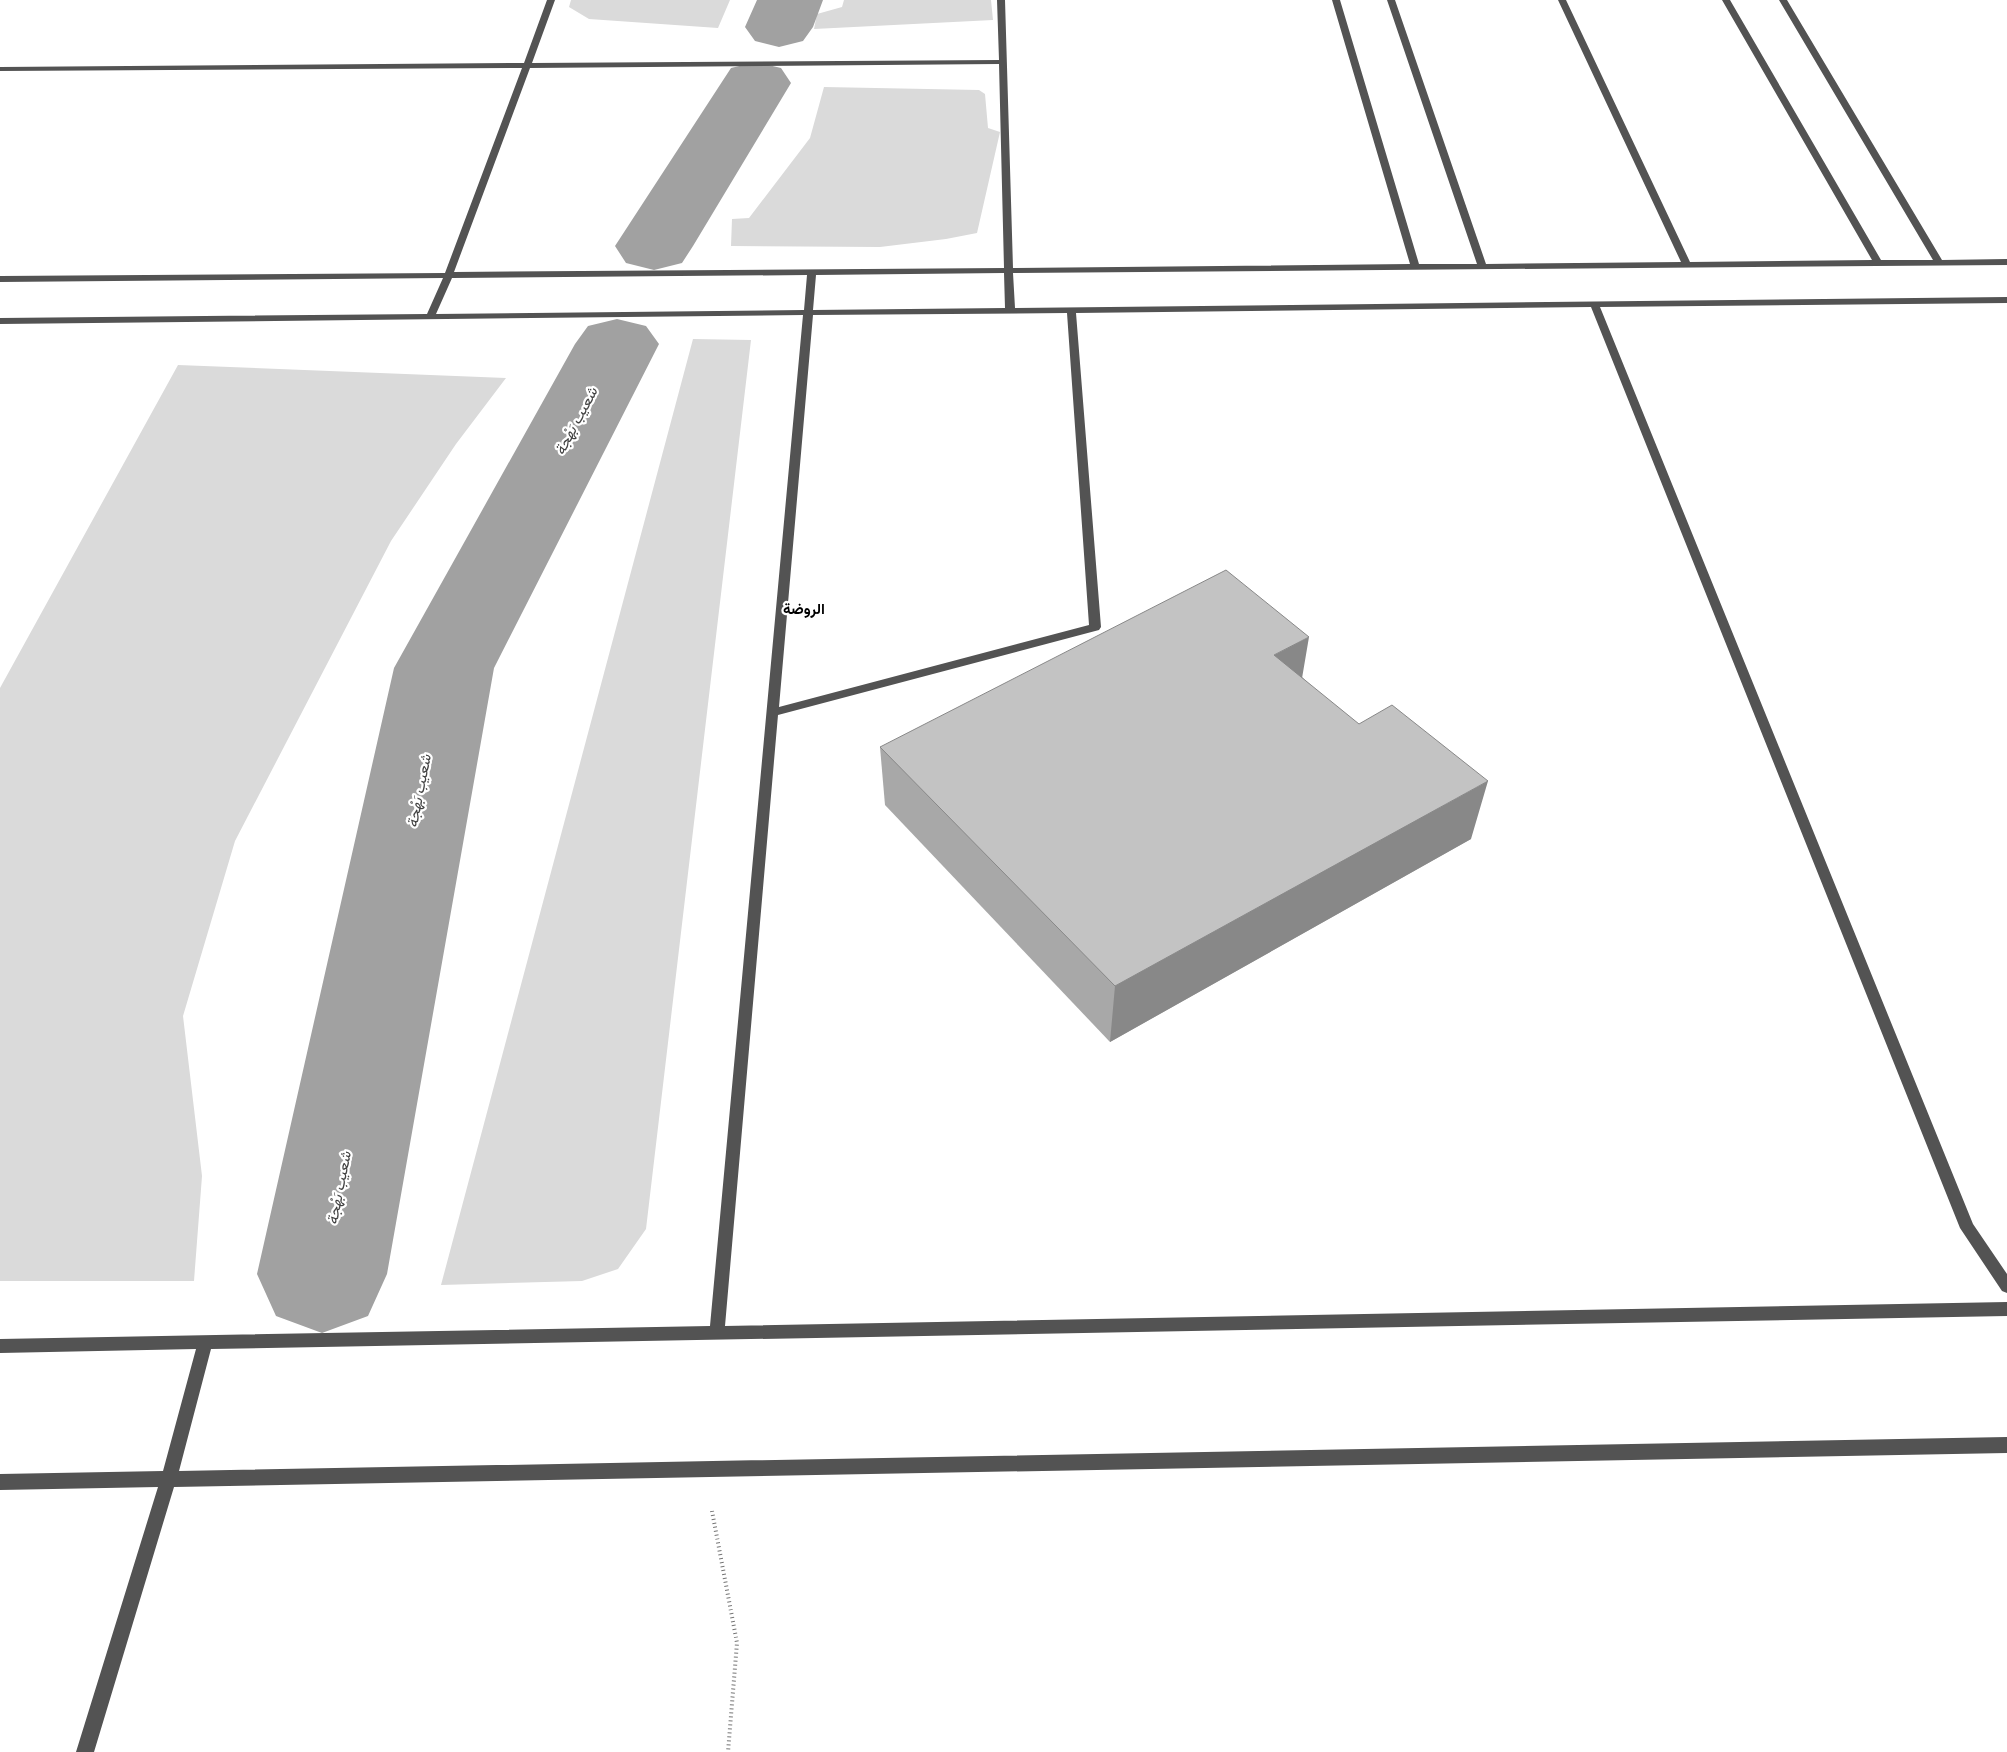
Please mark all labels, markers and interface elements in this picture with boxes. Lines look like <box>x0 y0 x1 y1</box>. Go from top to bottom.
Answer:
water label: شعيب بَهْجة <box>551 383 602 458</box>
district label: الروضة <box>783 600 825 618</box>
water label: شعيب بَهْجة <box>403 752 435 829</box>
water label: شعيب بَهْجة <box>323 1149 355 1226</box>

